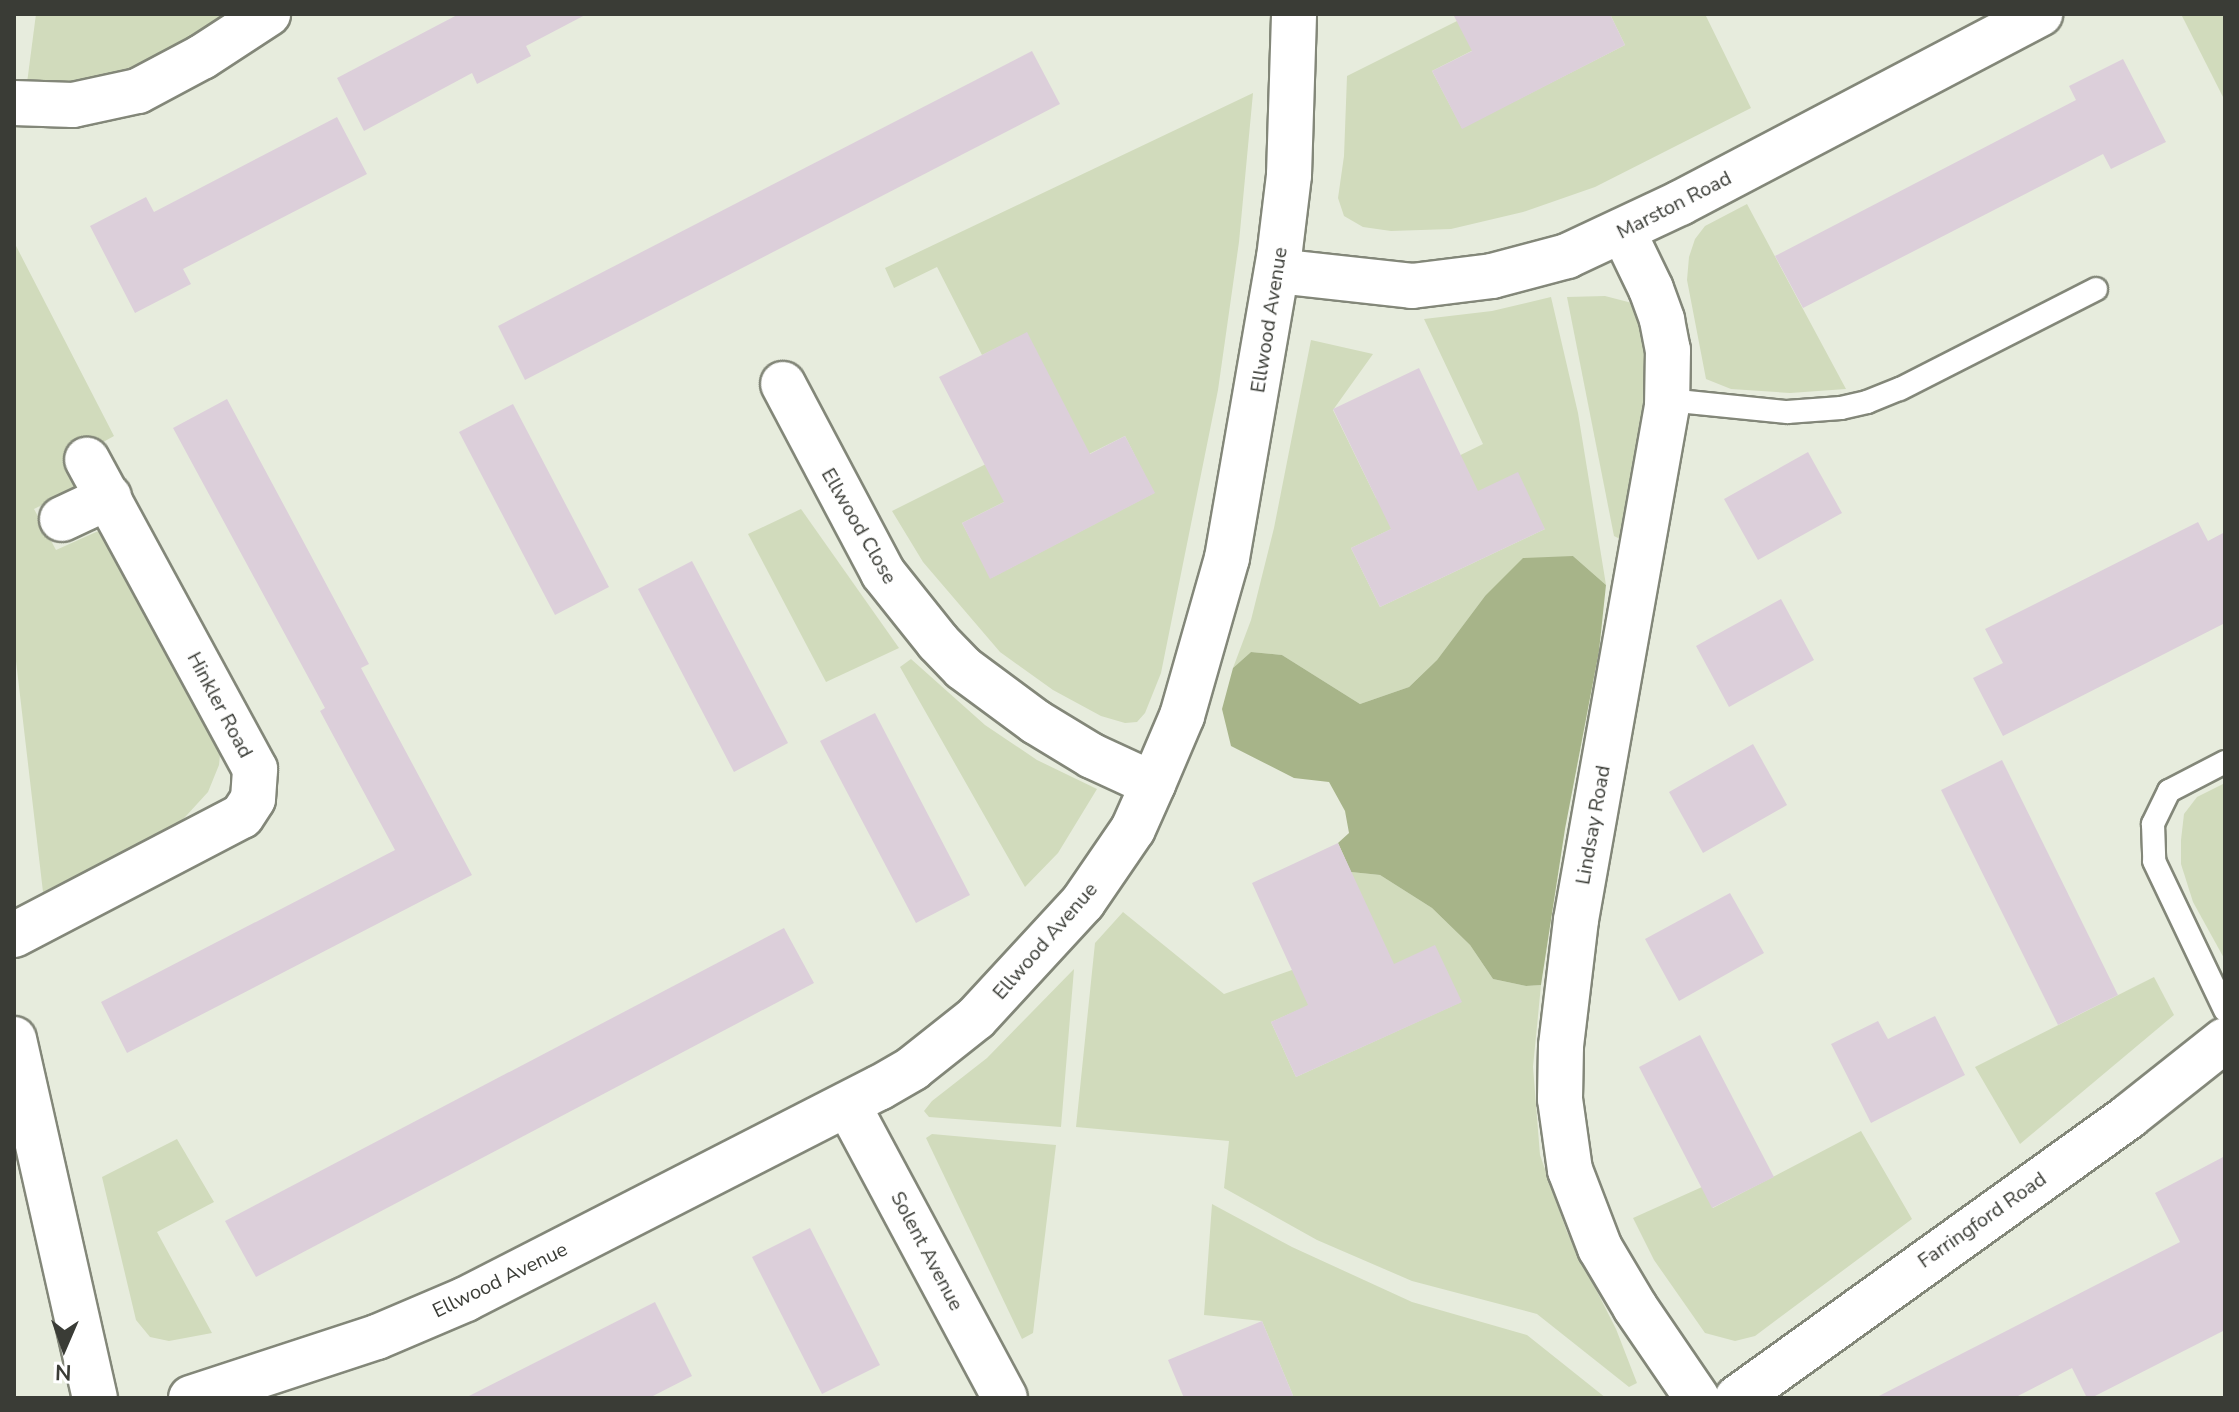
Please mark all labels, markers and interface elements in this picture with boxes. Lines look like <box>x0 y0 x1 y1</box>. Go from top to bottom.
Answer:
street label: Marston Road <box>1613 166 1735 244</box>
street label: Ellwood Avenue <box>1246 246 1292 394</box>
street label: Ellwood Close <box>816 464 902 588</box>
street label: Hinkler Road <box>182 648 258 762</box>
street label: Lindsay Road <box>1571 764 1615 886</box>
street label: Ellwood Avenue <box>988 878 1102 1004</box>
street label: Farringford Road <box>1913 1167 2051 1273</box>
street label: Solent Avenue <box>886 1187 968 1315</box>
street label: Ellwood Avenue <box>429 1237 571 1323</box>
north arrow <box>24 1308 104 1388</box>
text: N <box>54 1357 72 1387</box>

